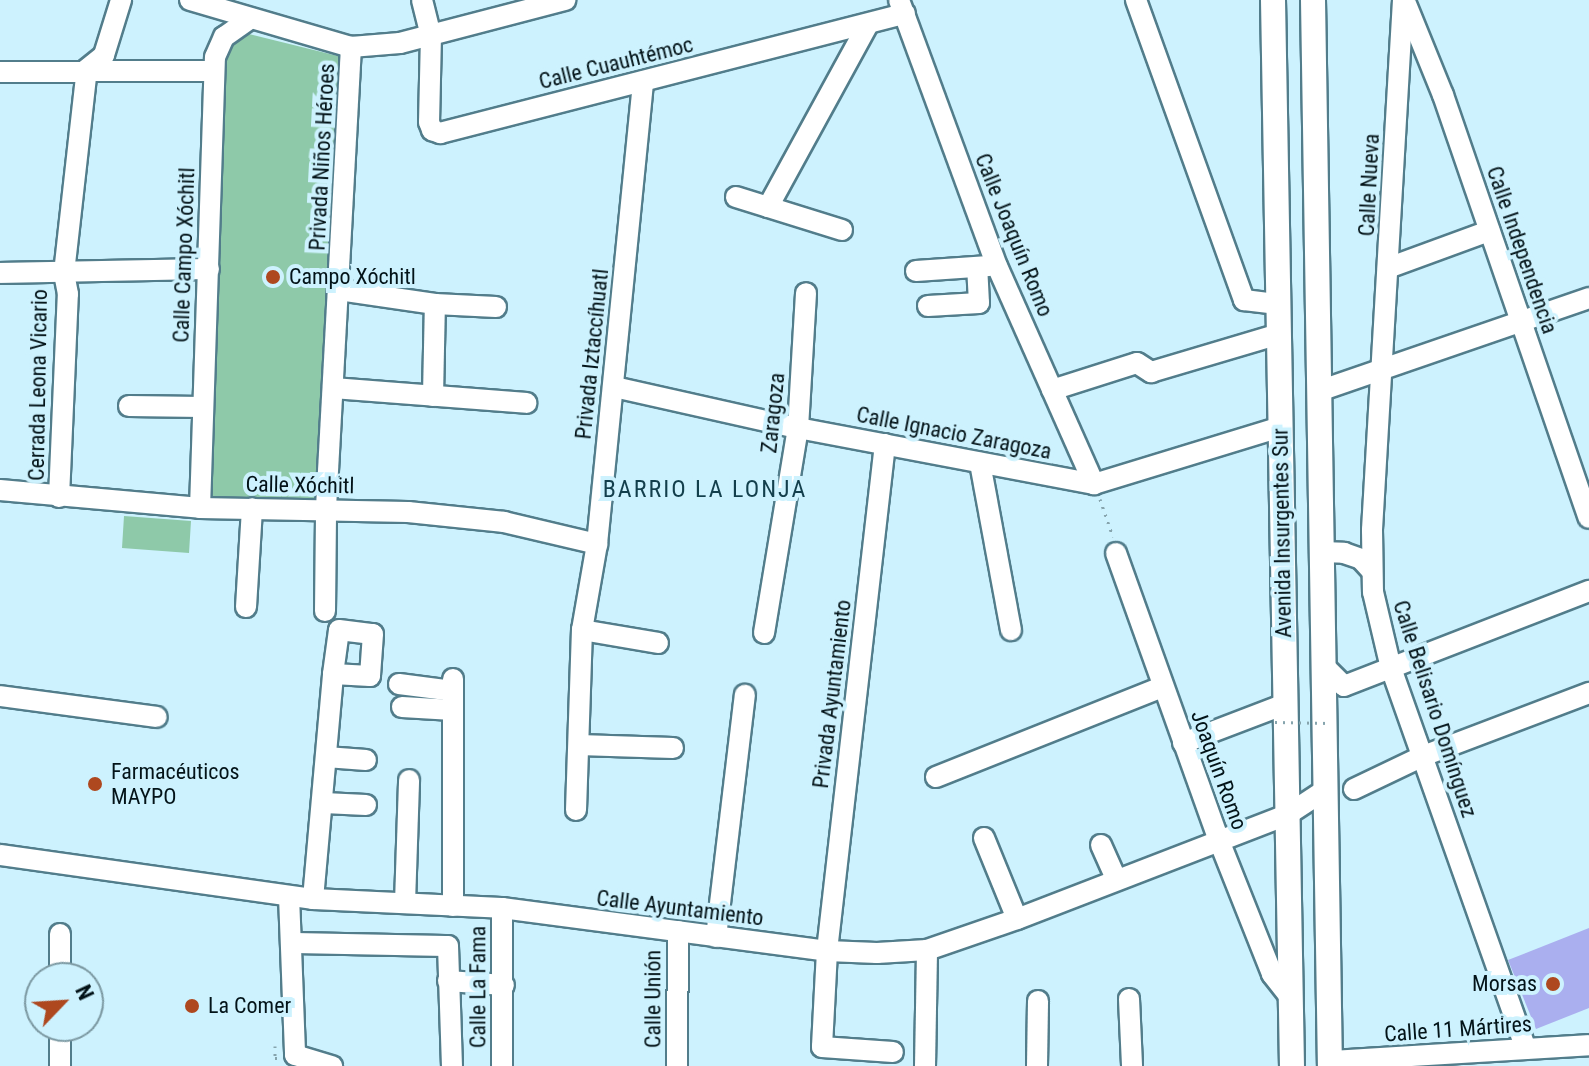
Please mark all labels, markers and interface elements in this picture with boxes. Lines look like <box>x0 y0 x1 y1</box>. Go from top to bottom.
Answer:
street label: Calle Cuauhtémoc <box>536 31 696 95</box>
street label: Privada Niños Héroes <box>304 63 340 251</box>
street label: Calle Nueva <box>1353 133 1385 237</box>
street label: Calle Joaquín Romo <box>969 150 1059 320</box>
street label: Calle Independencia <box>1481 163 1563 337</box>
street label: Calle Campo Xóchitl <box>168 167 200 343</box>
place label: Campo Xóchitl <box>289 264 416 290</box>
street label: Privada Iztaccíhuatl <box>570 267 614 441</box>
marker: Campo Xóchitl <box>264 268 282 286</box>
street label: Cerrada Leona Vicario <box>23 289 53 481</box>
street label: Zaragoza <box>756 371 790 455</box>
street label: Calle Ignacio Zaragoza <box>854 401 1054 465</box>
street label: Avenida Insurgentes Sur <box>1267 428 1297 638</box>
street label: Calle Xóchitl <box>245 471 355 499</box>
district label: BARRIO LA LONJA <box>603 476 807 504</box>
street label: Calle Belisario Domínguez <box>1387 597 1483 821</box>
street label: Privada Ayuntamiento <box>807 598 857 790</box>
street label: Joaquín Romo <box>1185 707 1253 833</box>
place label: Farmacéuticos MAYPO <box>111 758 239 810</box>
marker: Farmacéuticos MAYPO <box>86 775 104 793</box>
street label: Calle Ayuntamiento <box>595 885 765 931</box>
street label: Calle La Fama <box>465 926 491 1048</box>
street label: Calle Unión <box>640 950 666 1048</box>
north arrow <box>24 962 104 1042</box>
place label: Morsas <box>1472 971 1537 997</box>
marker: Morsas <box>1544 975 1562 993</box>
text: N <box>70 981 99 1004</box>
place label: La Comer <box>208 993 291 1019</box>
marker: La Comer <box>183 997 201 1015</box>
street label: Calle 11 Mártires <box>1383 1011 1533 1047</box>

